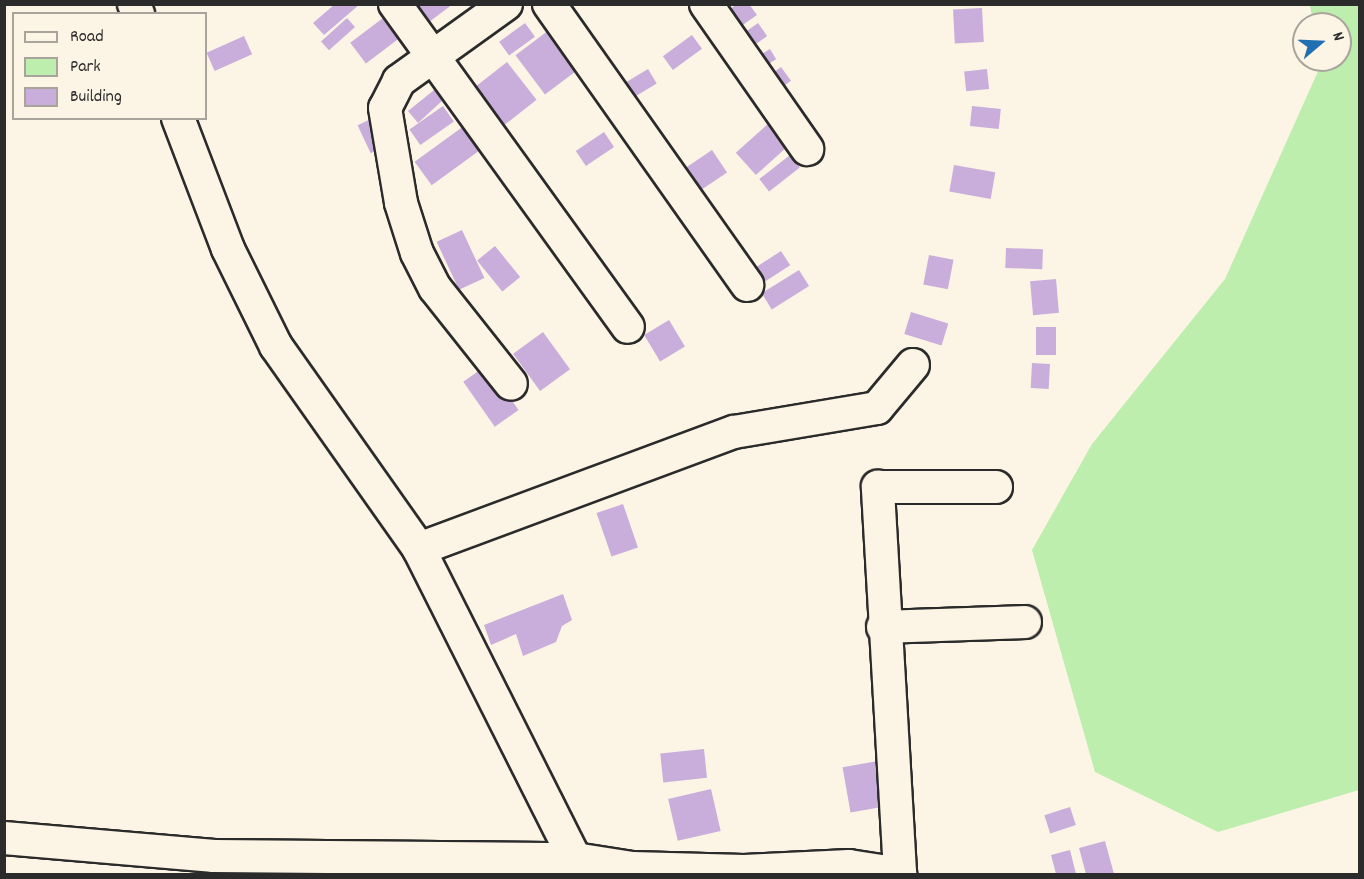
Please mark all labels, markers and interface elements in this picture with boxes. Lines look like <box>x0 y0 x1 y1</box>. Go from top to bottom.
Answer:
legend <box>12 12 207 120</box>
north arrow <box>1292 12 1352 72</box>
text: Road <box>70 25 104 50</box>
text: N <box>1325 29 1350 44</box>
text: Park <box>70 55 101 80</box>
text: Building <box>70 85 122 110</box>

